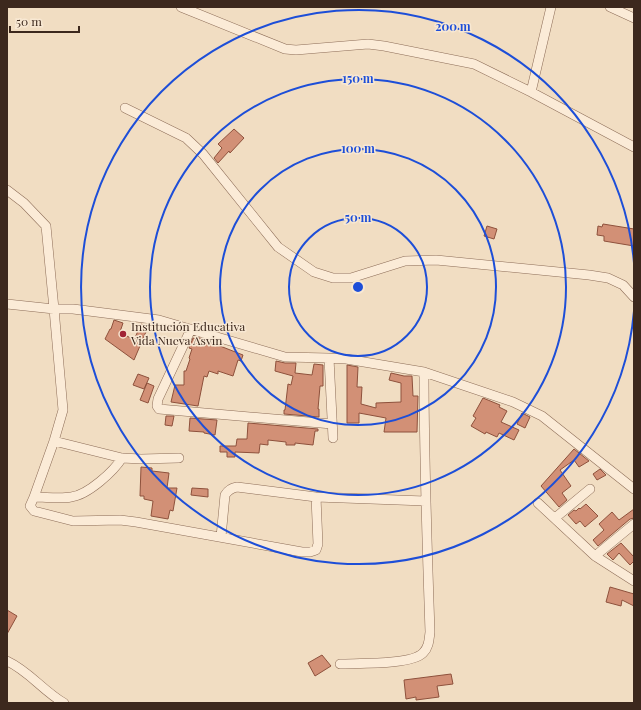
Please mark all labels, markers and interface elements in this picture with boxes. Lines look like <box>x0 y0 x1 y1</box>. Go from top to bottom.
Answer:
scale bar <box>10 8 79 34</box>
text: 50 m <box>16 13 42 29</box>
text: 200 m <box>435 18 471 34</box>
text: 150 m <box>342 70 374 86</box>
text: 100 m <box>341 140 375 156</box>
text: 50 m <box>345 209 372 225</box>
centre of rings <box>351 280 365 294</box>
place label: Institución Educativa Vida Nueva Asvin <box>130 318 245 348</box>
marker: Institución Educativa Vida Nueva Asvin <box>118 329 128 339</box>

